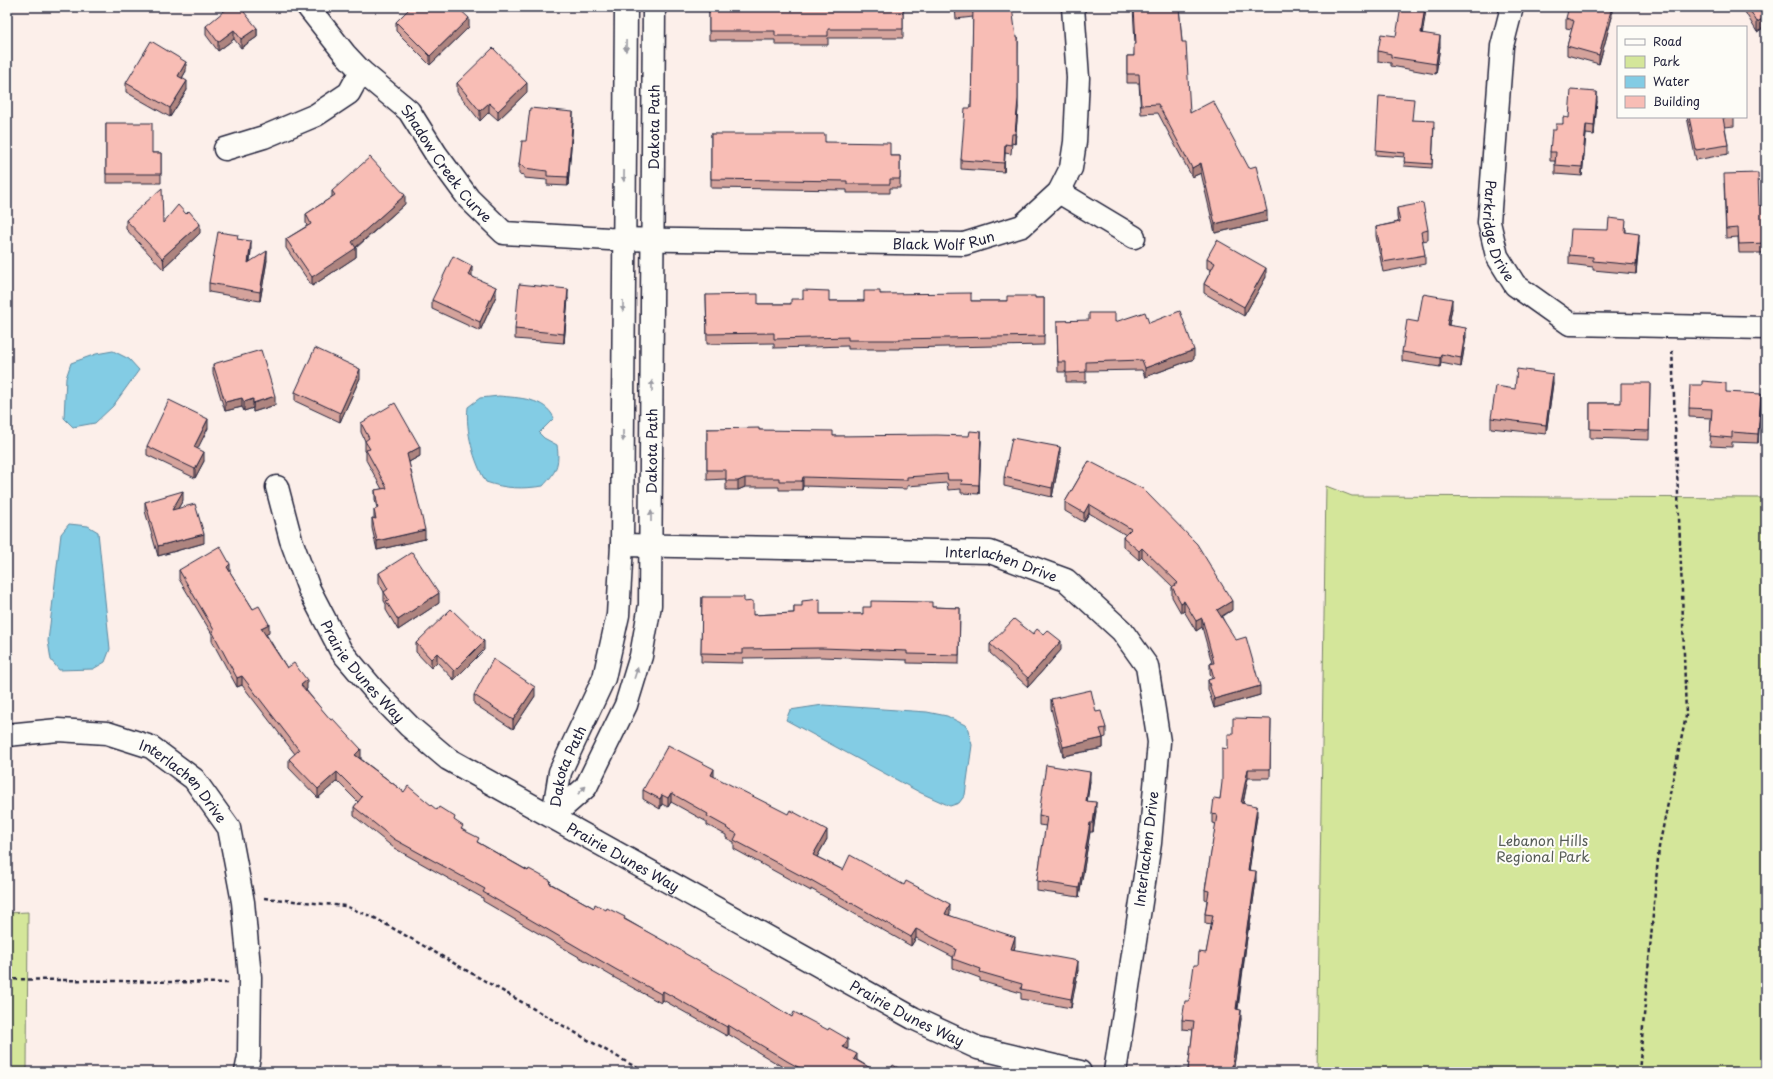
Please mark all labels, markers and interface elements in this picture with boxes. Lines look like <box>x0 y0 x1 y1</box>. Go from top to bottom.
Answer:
legend <box>1617 26 1747 118</box>
text: Road <box>1653 32 1682 50</box>
one-way arrow <box>622 40 629 52</box>
text: Park <box>1653 52 1680 70</box>
text: Water <box>1653 72 1690 90</box>
street label: Dakota Path <box>642 84 664 170</box>
text: Building <box>1653 92 1700 110</box>
street label: Shadow Creek Curve <box>397 99 497 227</box>
one-way arrow <box>621 170 627 183</box>
street label: Parkridge Drive <box>1479 179 1520 285</box>
street label: Black Wolf Run <box>892 225 997 255</box>
one-way arrow <box>620 300 626 313</box>
one-way arrow <box>649 379 655 392</box>
street label: Dakota Path <box>640 408 662 494</box>
one-way arrow <box>620 430 626 443</box>
one-way arrow <box>648 509 654 522</box>
street label: Interlachen Drive <box>945 541 1060 586</box>
street label: Prairie Dunes Way <box>316 616 410 727</box>
one-way arrow <box>633 666 639 678</box>
street label: Dakota Path <box>544 722 591 809</box>
street label: Interlachen Drive <box>137 733 232 827</box>
one-way arrow <box>577 785 587 795</box>
street label: Interlachen Drive <box>1128 790 1164 908</box>
street label: Prairie Dunes Way <box>563 817 684 897</box>
park label: Lebanon Hills Regional Park <box>1496 830 1590 867</box>
street label: Prairie Dunes Way <box>846 975 968 1051</box>

